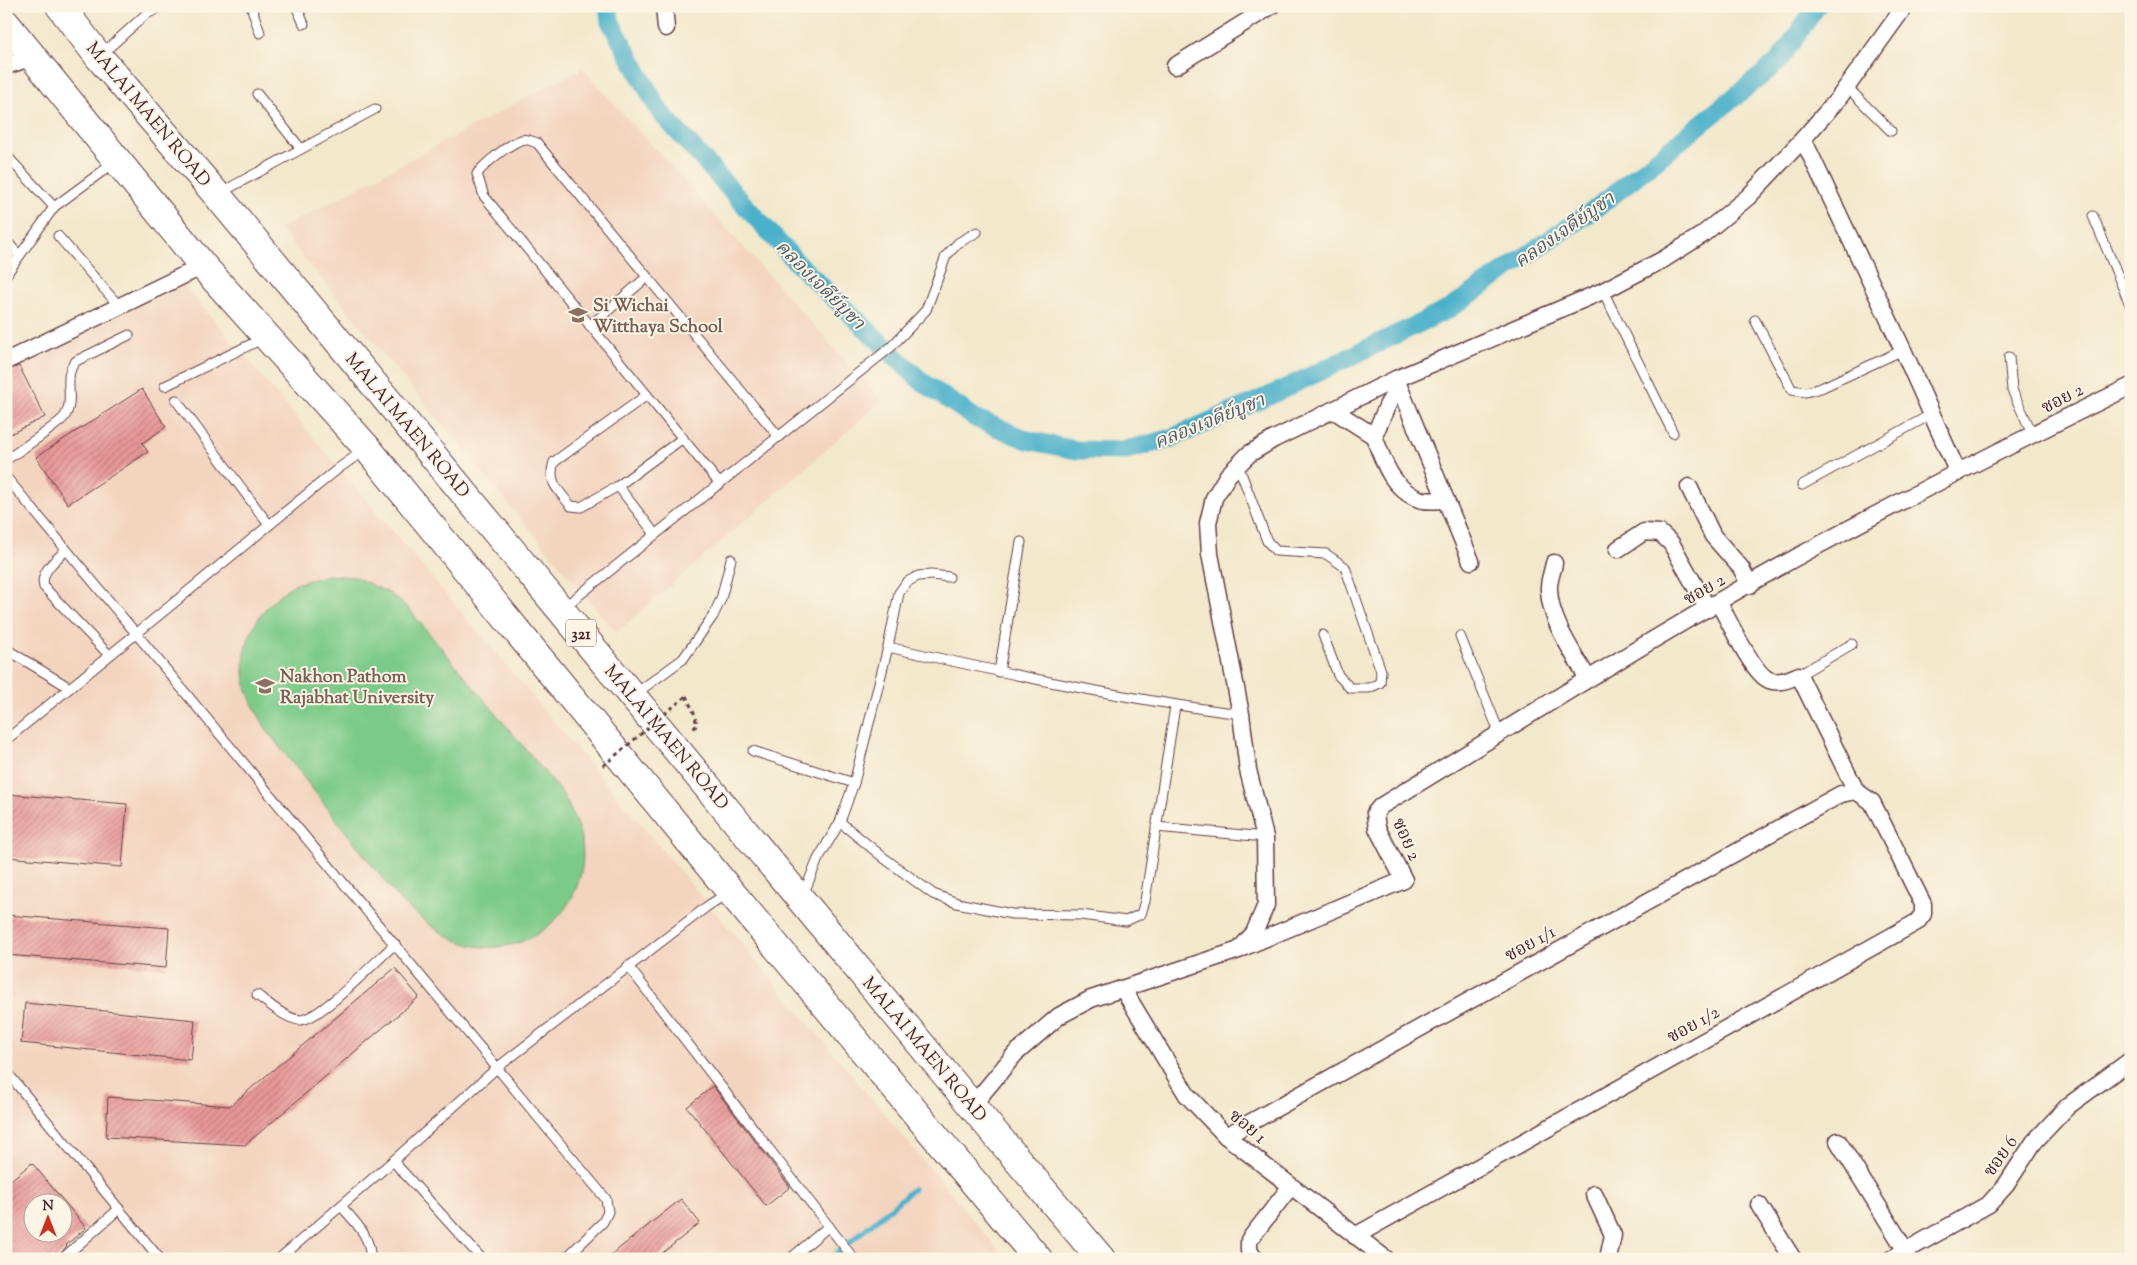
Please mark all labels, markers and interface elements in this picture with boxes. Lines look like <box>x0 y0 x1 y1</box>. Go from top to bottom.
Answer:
street label: MALAI MAEN ROAD <box>79 37 216 193</box>
water label: คลองเจดีย์บูชา <box>1510 186 1622 276</box>
water label: คลองเจดีย์บูชา <box>768 235 871 337</box>
place label: Si Wichai Witthaya School <box>593 294 724 341</box>
school or university icon: Si Wichai Witthaya School <box>567 304 589 326</box>
street label: MALAI MAEN ROAD <box>338 348 475 504</box>
street label: ซอย 2 <box>2037 378 2089 421</box>
water label: คลองเจดีย์บูชา <box>1151 388 1270 457</box>
street label: ซอย 2 <box>1679 568 1731 613</box>
road number: 321 <box>566 620 596 646</box>
street label: MALAI MAEN ROAD <box>597 660 734 816</box>
place label: Nakhon Pathom Rajabhat University <box>280 665 434 712</box>
school or university icon: Nakhon Pathom Rajabhat University <box>254 675 276 697</box>
street label: ซอย 2 <box>1384 814 1426 866</box>
street label: ซอย 1/1 <box>1501 920 1561 969</box>
street label: MALAI MAEN ROAD <box>855 972 992 1128</box>
street label: ซอย 1/2 <box>1663 1000 1726 1051</box>
street label: ซอย 1 <box>1222 1104 1271 1151</box>
street label: ซอย 6 <box>1978 1131 2025 1183</box>
north arrow <box>22 1192 72 1242</box>
text: N <box>42 1197 54 1217</box>

